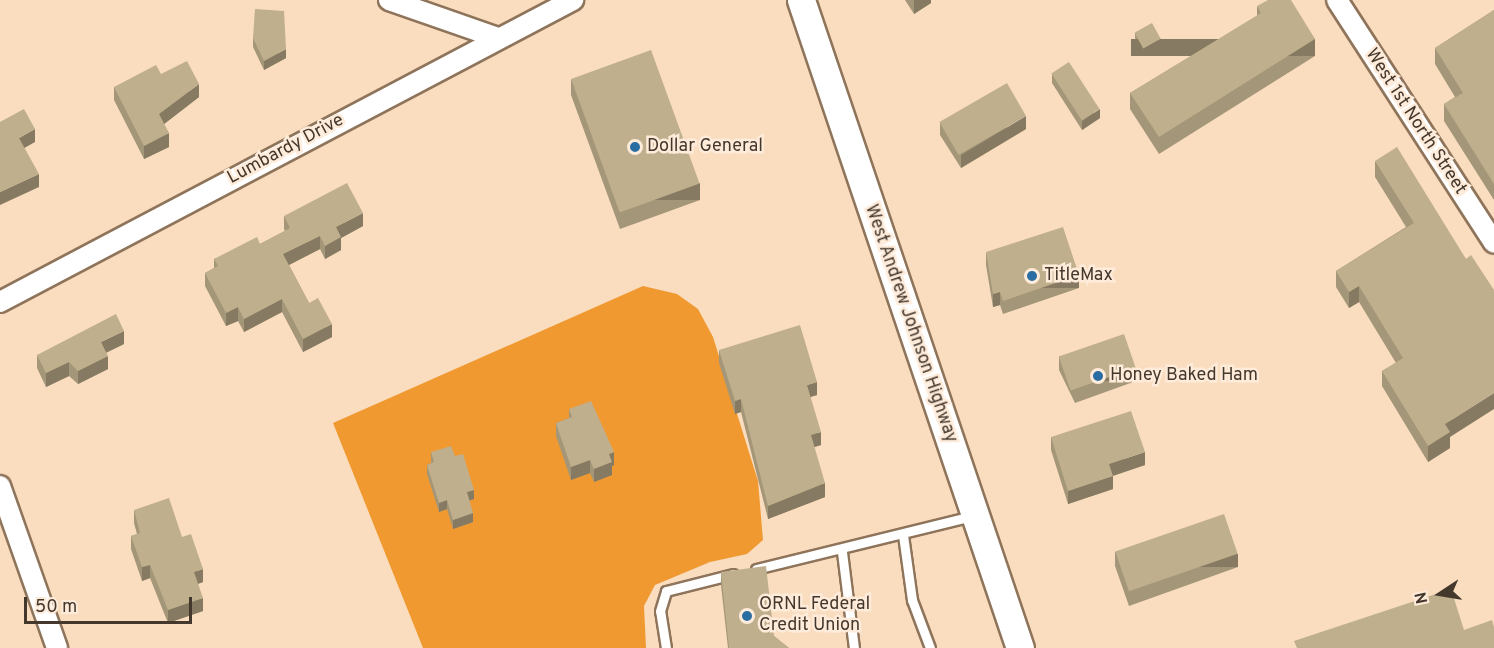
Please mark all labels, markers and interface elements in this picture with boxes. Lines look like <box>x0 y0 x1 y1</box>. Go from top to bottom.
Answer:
street label: West 1st North Street <box>1360 45 1470 199</box>
street label: Lumbardy Drive <box>224 110 348 190</box>
place label: Dollar General <box>647 136 763 158</box>
marker: Dollar General <box>628 140 642 154</box>
street label: West Andrew Johnson Highway <box>859 202 961 446</box>
place label: TitleMax <box>1044 265 1113 287</box>
marker: TitleMax <box>1025 269 1039 283</box>
place label: Honey Baked Ham <box>1110 365 1258 387</box>
marker: Honey Baked Ham <box>1091 369 1105 383</box>
north arrow <box>1410 564 1470 624</box>
scale bar <box>27 585 195 623</box>
text: N <box>1411 590 1433 605</box>
place label: ORNL Federal Credit Union <box>759 595 870 638</box>
text: 50 m <box>35 596 77 619</box>
marker: ORNL Federal Credit Union <box>740 609 754 623</box>

